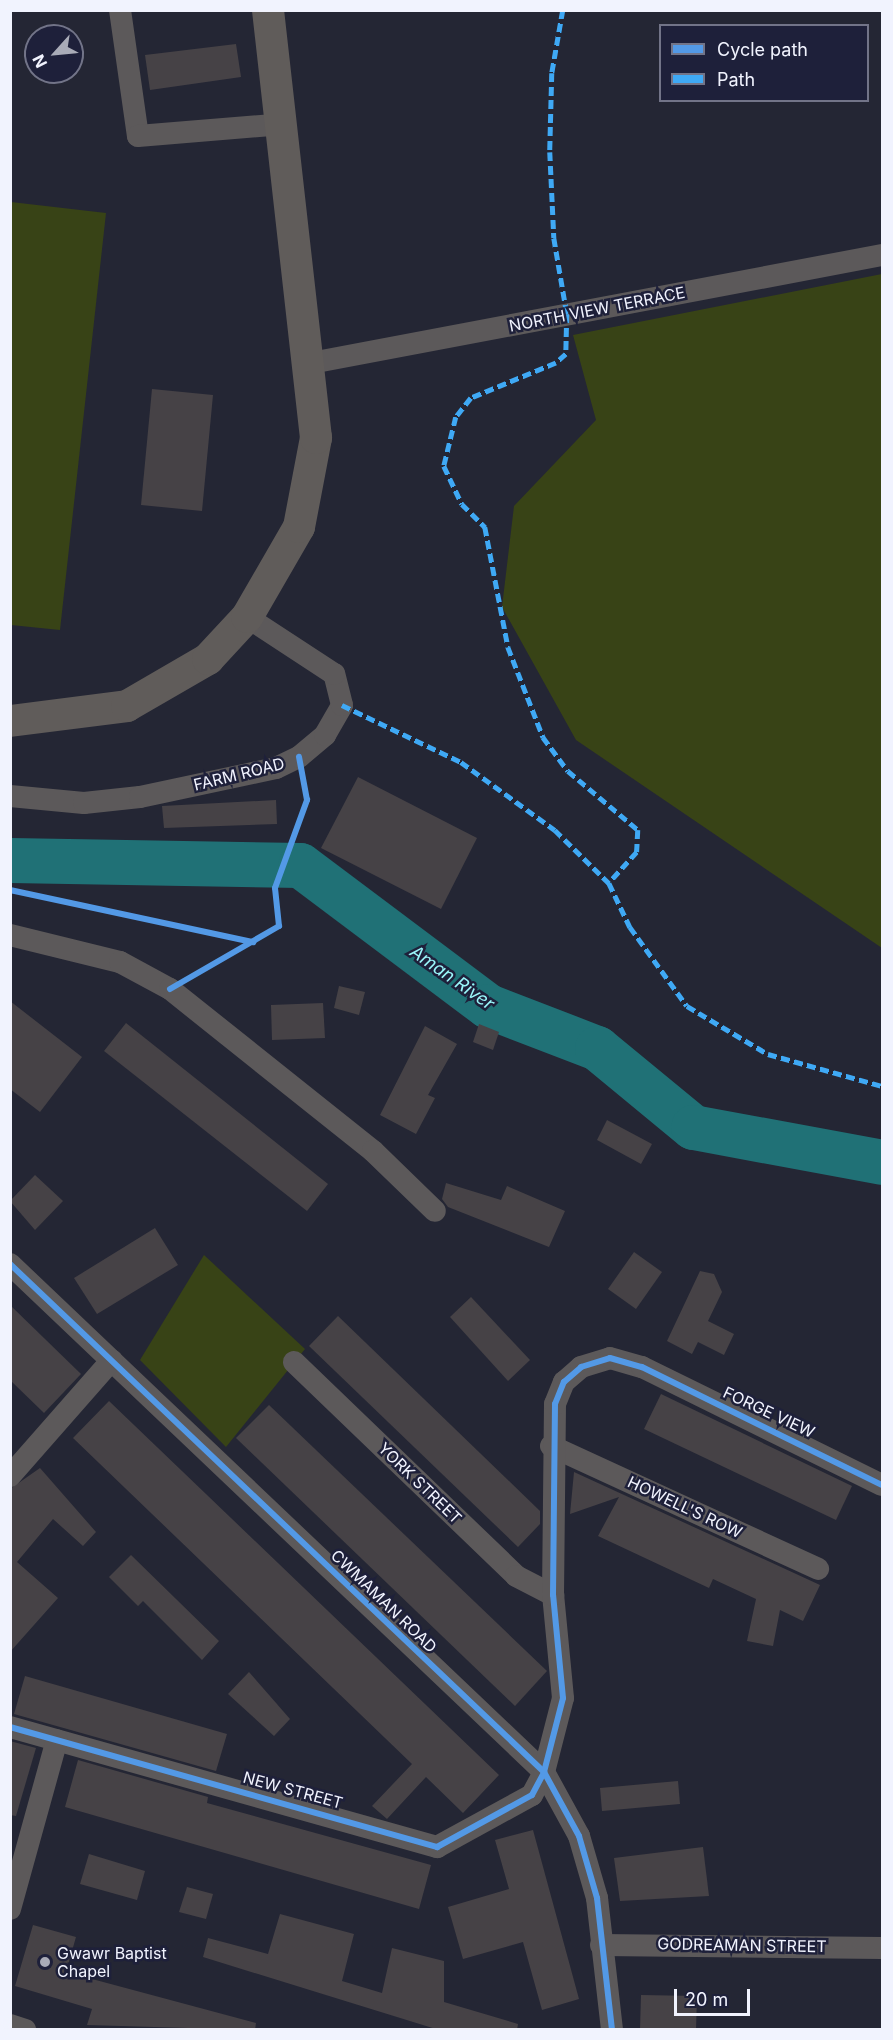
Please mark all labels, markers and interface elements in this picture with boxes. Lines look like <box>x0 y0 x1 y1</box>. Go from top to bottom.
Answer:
north arrow <box>24 24 84 84</box>
legend <box>659 24 869 102</box>
text: Cycle path <box>717 39 808 60</box>
text: N <box>28 51 51 71</box>
text: Path <box>717 69 755 90</box>
street label: NORTH VIEW TERRACE <box>507 283 687 335</box>
street label: FARM ROAD <box>192 753 286 795</box>
water label: Aman River <box>406 941 498 1015</box>
street label: FORGE VIEW <box>720 1382 818 1442</box>
street label: YORK STREET <box>374 1438 466 1528</box>
street label: HOWELL'S ROW <box>625 1472 745 1542</box>
street label: CWMAMAN ROAD <box>327 1546 441 1656</box>
street label: NEW STREET <box>241 1767 345 1813</box>
street label: GODREAMAN STREET <box>657 1934 827 1956</box>
place label: Gwawr Baptist Chapel <box>57 1943 167 1981</box>
marker: Gwawr Baptist Chapel <box>38 1955 52 1969</box>
scale bar <box>677 1977 754 2015</box>
text: 20 m <box>685 1989 728 2010</box>

